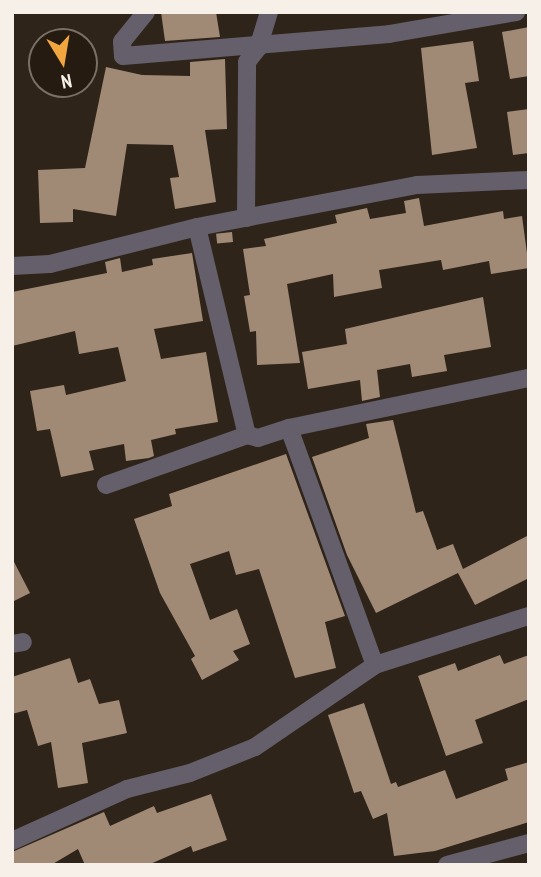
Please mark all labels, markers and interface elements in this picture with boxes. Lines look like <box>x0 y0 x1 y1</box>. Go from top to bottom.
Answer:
north arrow <box>28 28 98 98</box>
text: N <box>59 69 74 94</box>

